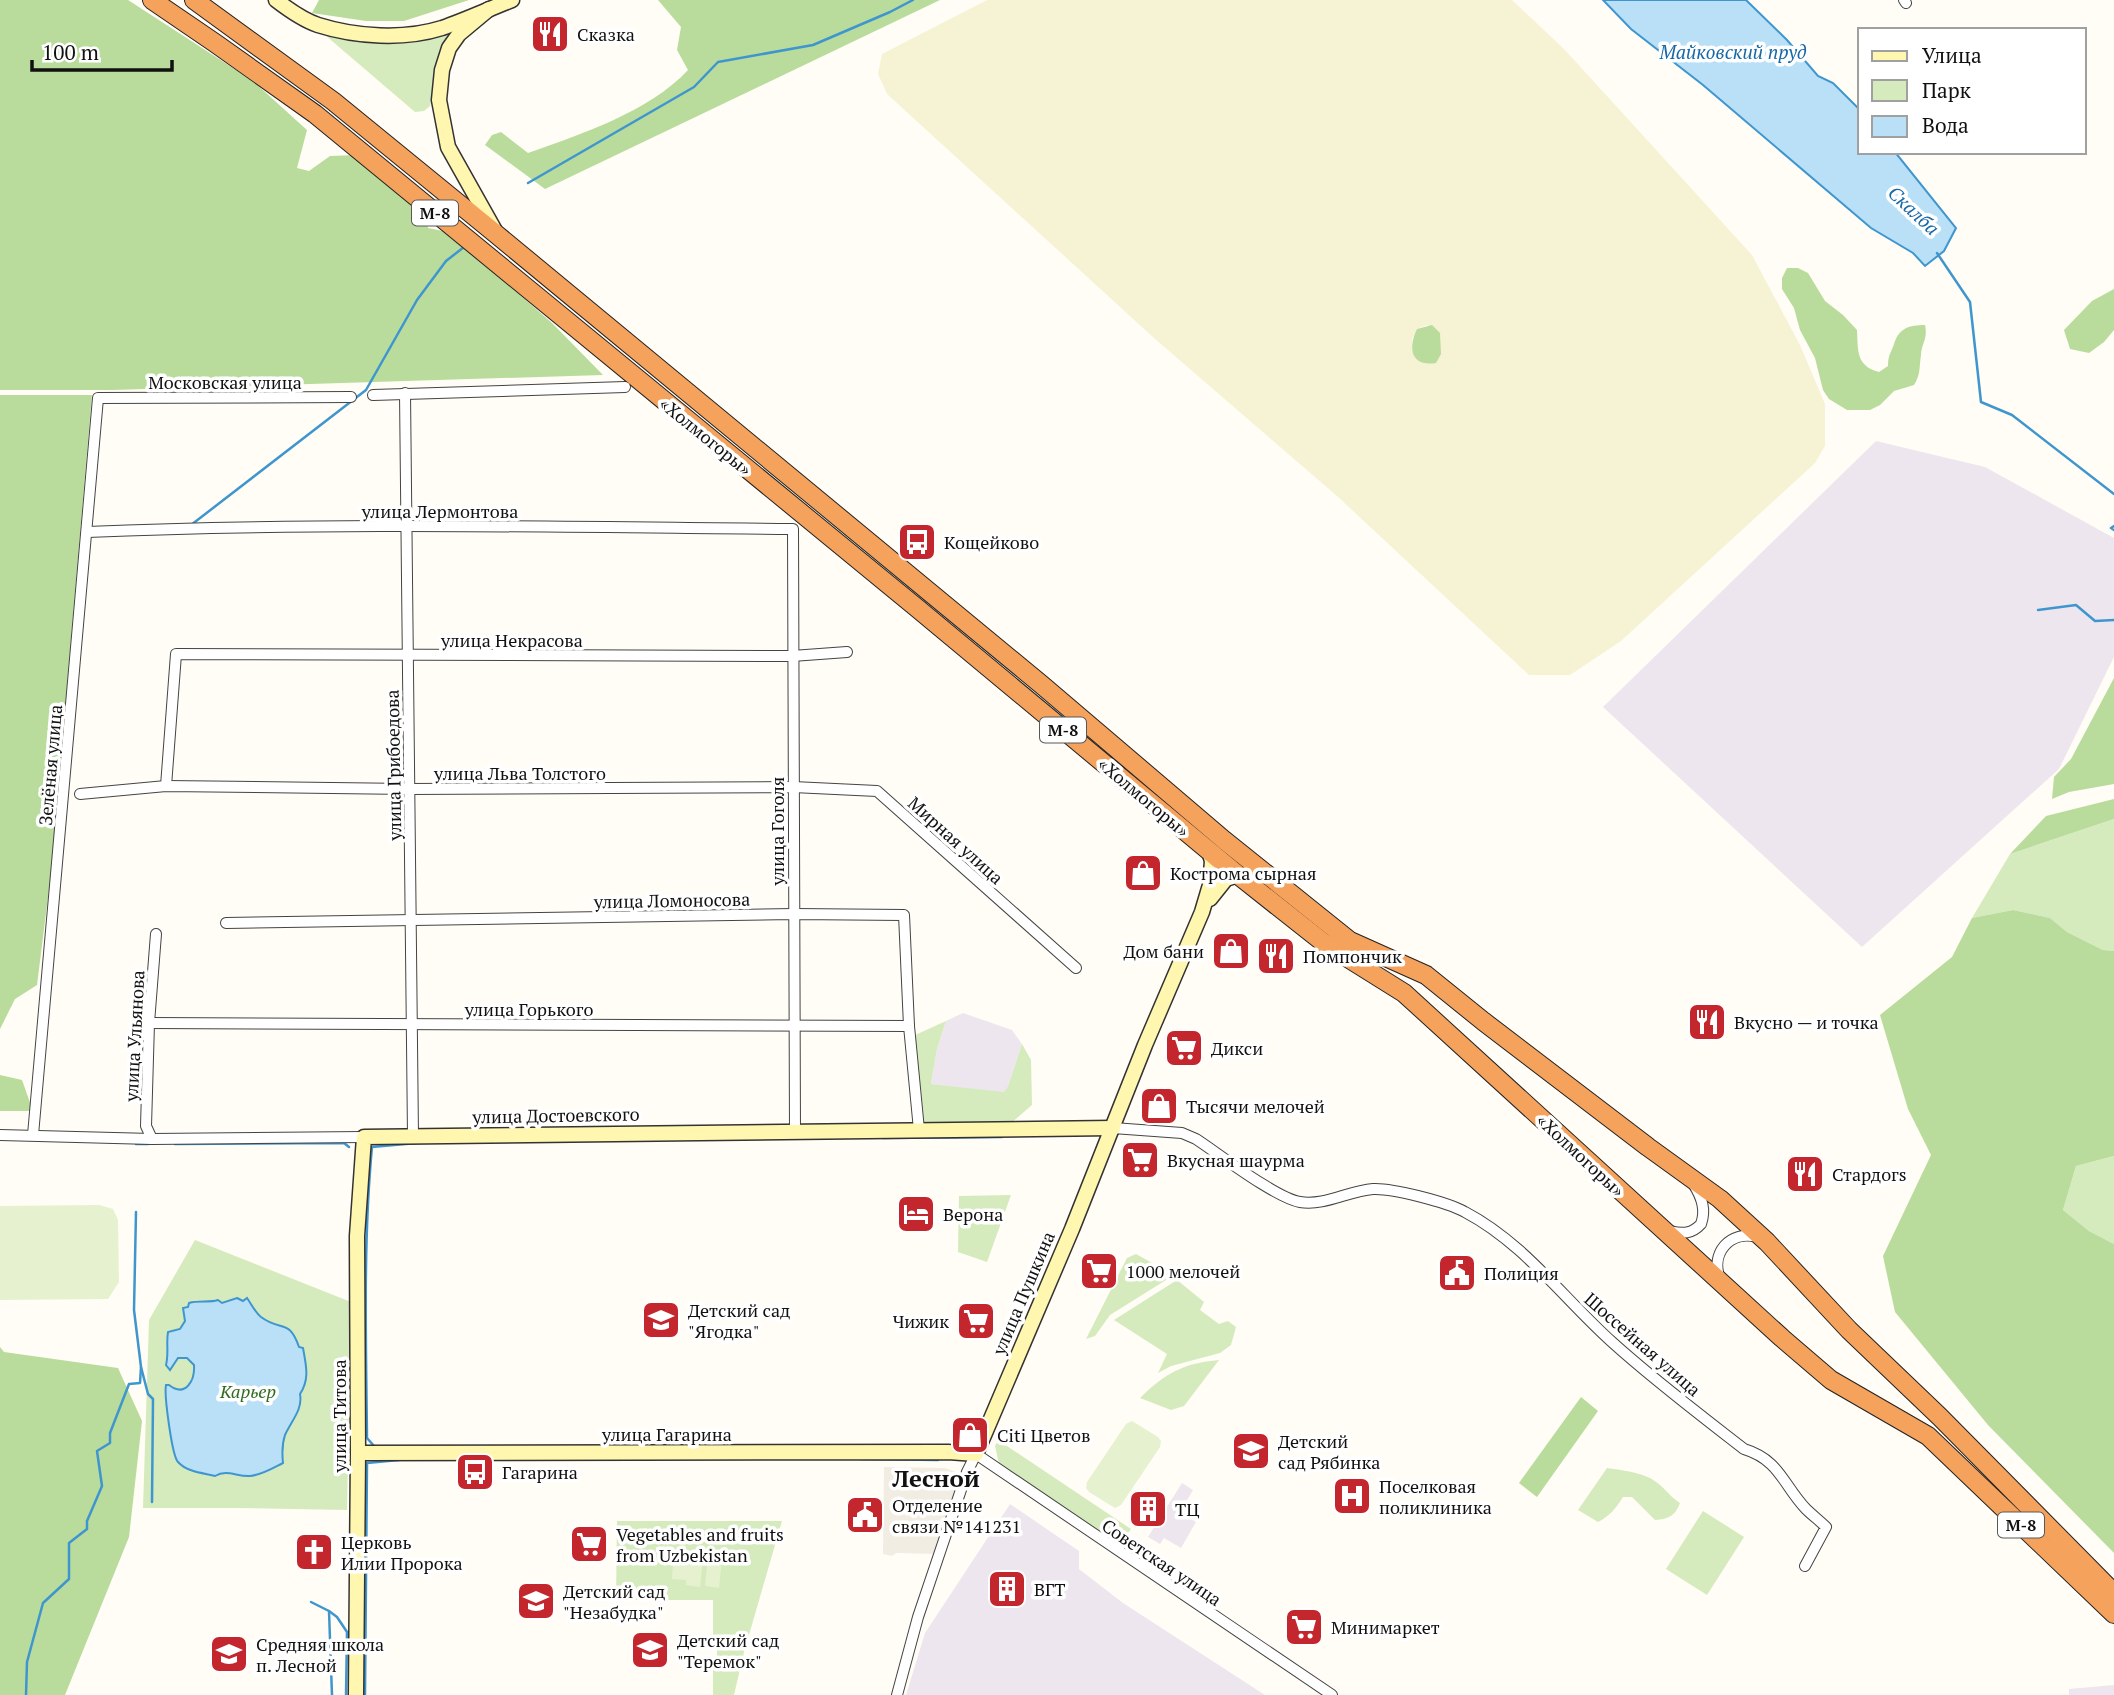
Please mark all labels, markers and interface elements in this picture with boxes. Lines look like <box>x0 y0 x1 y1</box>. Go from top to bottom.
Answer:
restaurant icon: Сказка <box>529 13 571 55</box>
place label: Сказка <box>577 22 635 46</box>
scale bar <box>32 28 172 72</box>
legend <box>1858 28 2086 154</box>
text: 100 m <box>42 38 99 66</box>
water label: Майковский пруд <box>1659 39 1807 64</box>
text: Улица <box>1922 41 1982 69</box>
text: Парк <box>1922 76 1972 104</box>
text: Вода <box>1922 111 1969 139</box>
water label: Скалба <box>1883 180 1945 240</box>
road number: М-8 <box>412 200 458 226</box>
street label: Московская улица <box>148 370 302 394</box>
street label: «Холмогоры» <box>655 391 758 481</box>
street label: улица Лермонтова <box>361 499 518 523</box>
bus stop icon: Кощейково <box>896 521 938 563</box>
place label: Кощейково <box>944 530 1039 554</box>
street label: улица Некрасова <box>440 628 583 652</box>
street label: улица Грибоедова <box>380 689 406 842</box>
street label: Зелёная улица <box>33 704 67 826</box>
road number: М-8 <box>1040 718 1086 743</box>
street label: «Холмогоры» <box>1093 752 1195 843</box>
street label: улица Льва Толстого <box>433 761 606 785</box>
street label: улица Гоголя <box>765 777 789 886</box>
street label: Мирная улица <box>903 791 1009 889</box>
shop icon: Кострома сырная <box>1122 852 1164 894</box>
place label: Кострома сырная <box>1170 861 1316 885</box>
street label: улица Ломоносова <box>593 887 750 913</box>
shop icon: Дом бани <box>1210 930 1252 972</box>
restaurant icon: Помпончик <box>1255 935 1297 977</box>
place label: Дом бани <box>1124 939 1204 963</box>
place label: Помпончик <box>1303 944 1402 968</box>
street label: улица Ульянова <box>119 970 149 1103</box>
street label: улица Горького <box>464 997 593 1021</box>
restaurant icon: Вкусно — и точка <box>1686 1001 1728 1043</box>
place label: Вкусно — и точка <box>1734 1010 1879 1034</box>
supermarket icon: Дикси <box>1163 1027 1205 1069</box>
place label: Дикси <box>1211 1036 1263 1060</box>
shop icon: Тысячи мелочей <box>1138 1085 1180 1127</box>
place label: Тысячи мелочей <box>1186 1094 1325 1118</box>
street label: улица Достоевского <box>471 1102 640 1128</box>
street label: «Холмогоры» <box>1532 1108 1631 1202</box>
supermarket icon: Вкусная шаурма <box>1119 1139 1161 1181</box>
place label: Вкусная шаурма <box>1167 1148 1305 1172</box>
restaurant icon: Стардогs <box>1784 1153 1826 1195</box>
place label: Стардогs <box>1832 1162 1907 1186</box>
hotel icon: Верона <box>895 1193 937 1235</box>
place label: Верона <box>943 1202 1003 1226</box>
street label: улица Пушкина <box>986 1228 1060 1359</box>
supermarket icon: 1000 мелочей <box>1078 1250 1120 1292</box>
public building icon: Полиция <box>1436 1252 1478 1294</box>
place label: 1000 мелочей <box>1126 1259 1240 1283</box>
place label: Полиция <box>1484 1261 1559 1285</box>
street label: Шоссейная улица <box>1580 1287 1706 1401</box>
place label: Детский сад "Ягодка" <box>688 1298 790 1343</box>
school or university icon: Детский сад "Ягодка" <box>640 1299 682 1341</box>
supermarket icon: Чижик <box>955 1300 997 1342</box>
place label: Чижик <box>893 1309 949 1333</box>
street label: улица Титова <box>327 1359 351 1474</box>
park label: Карьер <box>219 1379 276 1403</box>
shop icon: Citi Цветов <box>949 1414 991 1456</box>
street label: улица Гагарина <box>601 1422 732 1446</box>
place label: Citi Цветов <box>997 1423 1091 1447</box>
place label: Детский сад Рябинка <box>1278 1429 1380 1474</box>
school or university icon: Детский сад Рябинка <box>1230 1430 1272 1472</box>
bus stop icon: Гагарина <box>454 1451 496 1493</box>
place label: Гагарина <box>502 1460 578 1484</box>
district label: Лесной <box>891 1462 980 1494</box>
place label: Поселковая поликлиника <box>1379 1474 1492 1519</box>
hospital icon: Поселковая поликлиника <box>1331 1475 1373 1517</box>
building icon: ТЦ <box>1127 1488 1169 1530</box>
place label: Отделение связи №141231 <box>892 1493 1021 1538</box>
public building icon: Отделение связи №141231 <box>844 1494 886 1536</box>
place label: ТЦ <box>1175 1497 1199 1521</box>
road number: М-8 <box>1998 1512 2044 1538</box>
street label: Советская улица <box>1098 1513 1226 1611</box>
place label: Vegetables and fruits from Uzbekistan <box>616 1522 784 1567</box>
supermarket icon: Vegetables and fruits from Uzbekistan <box>568 1523 610 1565</box>
place label: Церковь Илии Пророка <box>341 1530 463 1575</box>
church icon: Церковь Илии Пророка <box>293 1531 335 1573</box>
building icon: ВГТ <box>986 1568 1028 1610</box>
place label: ВГТ <box>1034 1577 1065 1601</box>
place label: Детский сад "Незабудка" <box>563 1579 665 1624</box>
school or university icon: Детский сад "Незабудка" <box>515 1580 557 1622</box>
supermarket icon: Минимаркет <box>1283 1606 1325 1648</box>
place label: Минимаркет <box>1331 1615 1440 1639</box>
place label: Детский сад "Теремок" <box>677 1628 779 1673</box>
school or university icon: Детский сад "Теремок" <box>629 1629 671 1671</box>
place label: Средняя школа п. Лесной <box>256 1632 384 1677</box>
school or university icon: Средняя школа п. Лесной <box>208 1633 250 1675</box>

